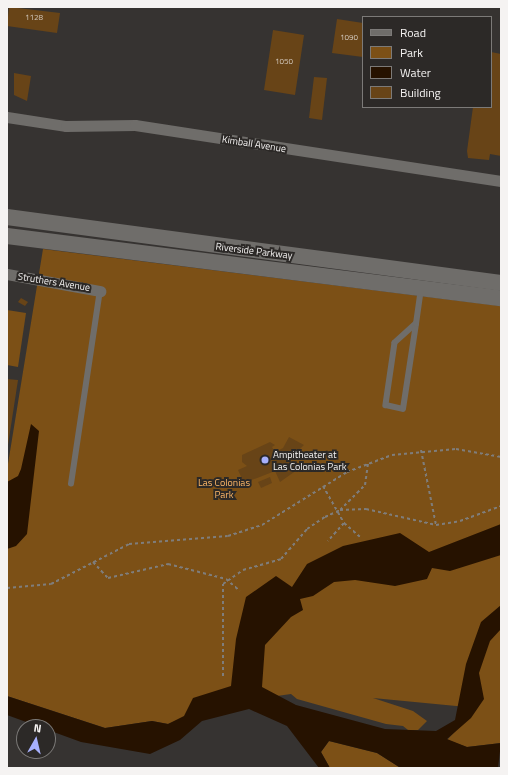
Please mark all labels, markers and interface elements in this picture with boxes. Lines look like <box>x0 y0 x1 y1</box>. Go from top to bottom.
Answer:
house number: 1128 <box>25 13 43 23</box>
legend <box>362 16 492 108</box>
text: Road <box>400 23 426 42</box>
house number: 1090 <box>340 33 358 43</box>
text: Park <box>400 43 423 62</box>
house number: 1050 <box>275 57 293 67</box>
text: Water <box>400 63 431 82</box>
text: Building <box>400 83 441 102</box>
street label: Kimball Avenue <box>221 133 287 155</box>
street label: Riverside Parkway <box>215 240 293 262</box>
street label: Struthers Avenue <box>17 270 91 294</box>
place label: Ampitheater at Las Colonias Park <box>273 448 346 472</box>
marker: Ampitheater at Las Colonias Park <box>260 455 270 465</box>
park label: Las Colonias Park <box>198 476 250 500</box>
north arrow <box>16 719 56 759</box>
text: N <box>33 720 42 737</box>

